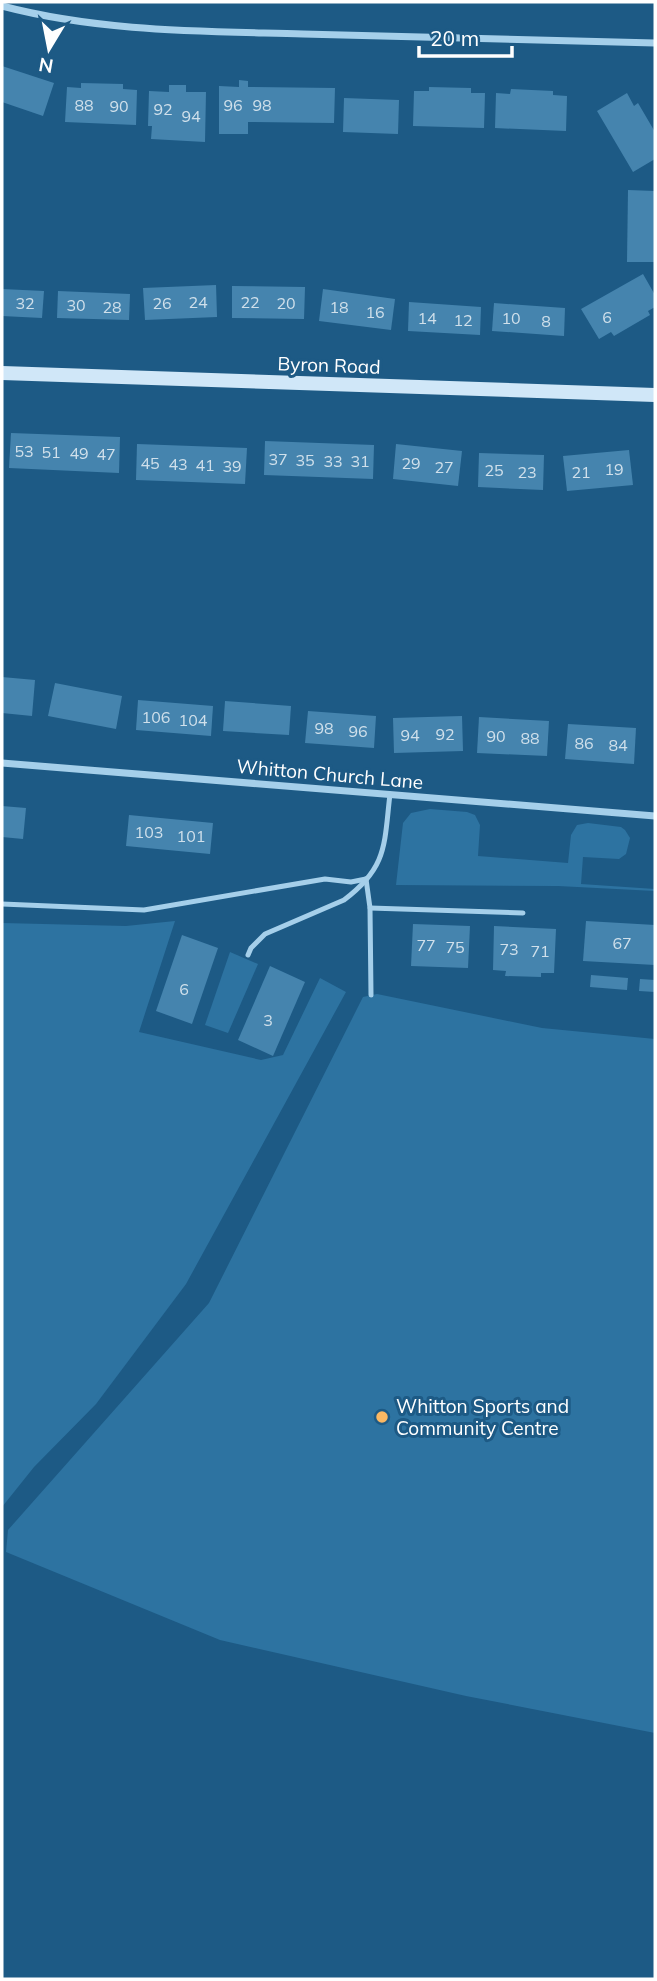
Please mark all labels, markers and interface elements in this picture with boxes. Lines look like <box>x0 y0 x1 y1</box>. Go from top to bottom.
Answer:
north arrow <box>14 14 84 84</box>
scale bar <box>419 14 512 58</box>
text: 20 m <box>430 25 479 51</box>
text: N <box>37 53 55 79</box>
house number: 88 <box>74 95 94 115</box>
house number: 96 <box>223 95 243 115</box>
house number: 98 <box>252 95 272 115</box>
house number: 90 <box>109 96 129 116</box>
house number: 92 <box>153 99 173 119</box>
house number: 94 <box>181 106 201 126</box>
house number: 24 <box>188 292 208 312</box>
house number: 22 <box>240 292 260 312</box>
house number: 32 <box>15 293 35 313</box>
house number: 26 <box>152 293 172 313</box>
house number: 20 <box>276 293 296 313</box>
house number: 30 <box>66 295 86 315</box>
house number: 28 <box>102 297 122 317</box>
house number: 18 <box>329 297 349 317</box>
house number: 16 <box>365 302 385 322</box>
house number: 6 <box>602 307 612 327</box>
house number: 14 <box>417 308 437 328</box>
house number: 10 <box>501 308 521 328</box>
house number: 12 <box>453 310 473 330</box>
house number: 8 <box>541 311 551 331</box>
street label: Byron Road <box>277 351 381 379</box>
house number: 53 <box>14 441 34 461</box>
house number: 51 <box>41 442 61 462</box>
house number: 49 <box>69 443 89 463</box>
house number: 47 <box>96 444 116 464</box>
house number: 37 <box>268 449 288 469</box>
house number: 35 <box>295 450 315 470</box>
house number: 33 <box>323 451 343 471</box>
house number: 31 <box>350 451 370 471</box>
house number: 45 <box>140 453 160 473</box>
house number: 29 <box>401 453 421 473</box>
house number: 43 <box>168 454 188 474</box>
house number: 41 <box>195 455 215 475</box>
house number: 39 <box>222 456 242 476</box>
house number: 27 <box>434 457 454 477</box>
house number: 19 <box>604 459 624 479</box>
house number: 25 <box>484 460 504 480</box>
house number: 23 <box>517 462 537 482</box>
house number: 21 <box>571 462 591 482</box>
house number: 106 <box>142 707 170 727</box>
house number: 104 <box>179 710 208 730</box>
house number: 98 <box>314 718 334 738</box>
house number: 96 <box>348 721 368 741</box>
house number: 92 <box>435 724 455 744</box>
house number: 94 <box>400 725 420 745</box>
house number: 90 <box>486 726 506 746</box>
house number: 88 <box>520 728 540 748</box>
house number: 86 <box>574 733 594 753</box>
house number: 84 <box>608 735 628 755</box>
street label: Whitton Church Lane <box>236 754 424 794</box>
house number: 103 <box>135 822 163 842</box>
house number: 101 <box>177 826 205 846</box>
house number: 67 <box>612 933 632 953</box>
house number: 77 <box>416 935 436 955</box>
house number: 75 <box>445 937 465 957</box>
house number: 73 <box>499 939 519 959</box>
house number: 71 <box>530 941 550 961</box>
house number: 6 <box>179 979 189 999</box>
house number: 3 <box>263 1010 273 1030</box>
place label: Whitton Sports and Community Centre <box>396 1394 569 1440</box>
marker: Whitton Sports and Community Centre <box>374 1409 390 1425</box>

